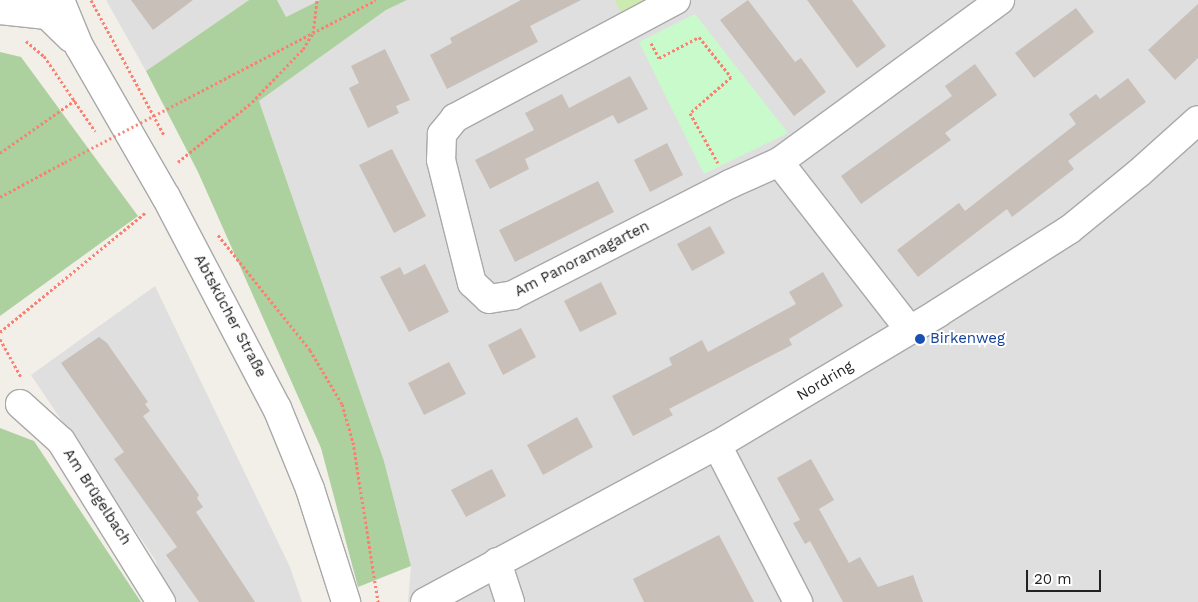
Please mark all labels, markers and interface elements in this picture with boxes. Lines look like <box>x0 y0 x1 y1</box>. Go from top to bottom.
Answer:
street label: Am Panoramagarten <box>512 217 652 301</box>
street label: Abtskücher Straße <box>190 251 270 381</box>
place label: Birkenweg <box>930 330 1005 348</box>
marker: Birkenweg <box>914 333 926 345</box>
street label: Nordring <box>794 357 856 405</box>
street label: Am Brügelbach <box>59 445 135 549</box>
scale bar <box>1028 560 1103 592</box>
text: 20 m <box>1034 570 1072 588</box>

